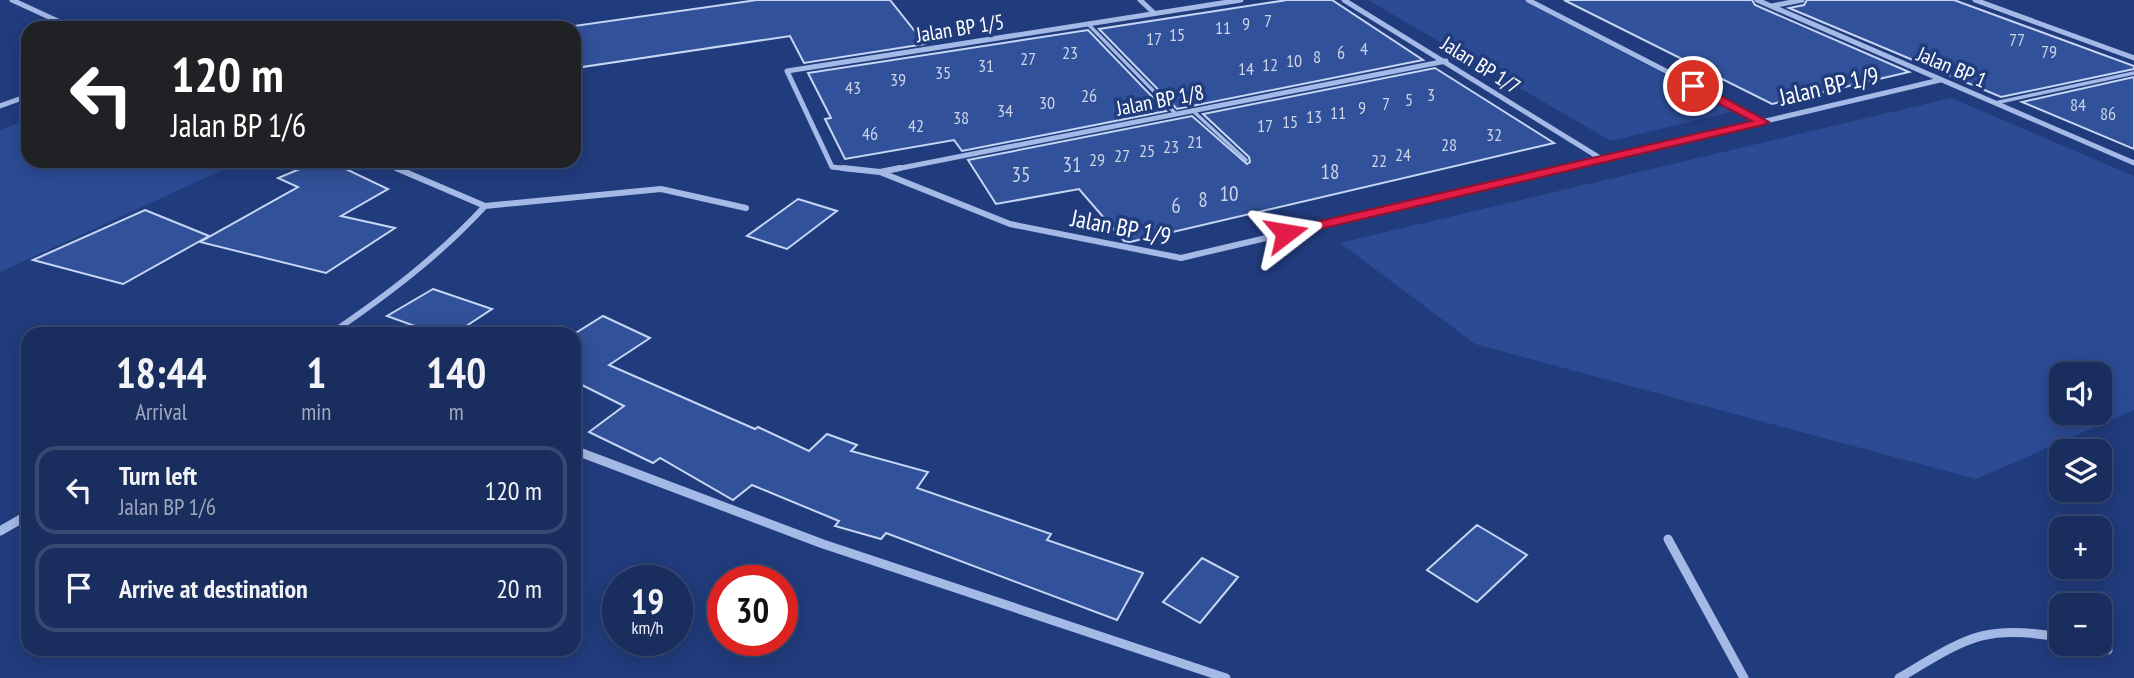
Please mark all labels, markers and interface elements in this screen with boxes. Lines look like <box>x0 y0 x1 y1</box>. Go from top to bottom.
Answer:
street label: Jalan BP 1/5 <box>913 8 1006 48</box>
house number: 7 <box>1264 9 1272 32</box>
house number: 9 <box>1242 12 1250 35</box>
house number: 11 <box>1215 16 1231 39</box>
house number: 15 <box>1169 23 1185 46</box>
house number: 17 <box>1146 27 1162 50</box>
house number: 77 <box>2009 28 2025 51</box>
street label: Jalan BP 1/7 <box>1435 30 1526 100</box>
house number: 4 <box>1360 37 1368 60</box>
street label: Jalan BP 1 <box>1912 40 1991 94</box>
house number: 79 <box>2041 40 2057 63</box>
house number: 23 <box>1062 41 1078 64</box>
house number: 6 <box>1337 41 1345 64</box>
text: 120 m <box>171 42 284 106</box>
house number: 8 <box>1313 45 1321 68</box>
house number: 27 <box>1020 47 1036 70</box>
icon: left <box>56 49 147 140</box>
house number: 10 <box>1286 49 1302 72</box>
house number: 12 <box>1262 53 1278 76</box>
house number: 31 <box>978 54 994 77</box>
pin <box>1663 56 1723 116</box>
house number: 14 <box>1238 57 1254 80</box>
street label: Jalan BP 1/9 <box>1775 60 1882 113</box>
house number: 35 <box>935 61 951 84</box>
icon: arrive <box>1674 67 1712 105</box>
house number: 39 <box>890 68 906 91</box>
house number: 43 <box>845 76 861 99</box>
street label: Jalan BP 1/8 <box>1113 78 1206 122</box>
house number: 3 <box>1427 83 1435 106</box>
house number: 26 <box>1081 84 1097 107</box>
house number: 5 <box>1405 88 1413 111</box>
house number: 30 <box>1039 91 1055 114</box>
house number: 7 <box>1382 92 1390 115</box>
house number: 84 <box>2070 93 2086 116</box>
house number: 9 <box>1358 96 1366 119</box>
house number: 34 <box>997 99 1013 122</box>
house number: 11 <box>1330 101 1346 124</box>
house number: 86 <box>2100 102 2116 125</box>
text: Jalan BP 1/6 <box>171 104 306 146</box>
house number: 13 <box>1306 105 1322 128</box>
house number: 38 <box>953 106 969 129</box>
house number: 15 <box>1282 110 1298 133</box>
house number: 42 <box>908 114 924 137</box>
house number: 17 <box>1257 114 1273 137</box>
house number: 46 <box>862 122 878 145</box>
house number: 32 <box>1486 123 1502 146</box>
house number: 21 <box>1187 130 1203 153</box>
house number: 28 <box>1441 133 1457 156</box>
house number: 23 <box>1163 135 1179 158</box>
house number: 25 <box>1139 139 1155 162</box>
house number: 24 <box>1395 143 1411 166</box>
house number: 27 <box>1114 144 1130 167</box>
house number: 29 <box>1089 148 1105 171</box>
house number: 22 <box>1371 149 1387 172</box>
house number: 31 <box>1063 151 1081 178</box>
house number: 18 <box>1321 158 1339 185</box>
house number: 35 <box>1012 161 1030 188</box>
house number: 10 <box>1220 180 1238 207</box>
house number: 8 <box>1198 186 1208 213</box>
house number: 6 <box>1171 192 1181 219</box>
position arrow <box>1249 196 1323 270</box>
street label: Jalan BP 1/9 <box>1067 202 1174 252</box>
text: 18:44 <box>116 345 207 400</box>
text: 1 <box>306 345 326 400</box>
text: 140 <box>426 345 486 400</box>
map controls <box>2049 362 2112 656</box>
button: sound <box>2049 362 2112 425</box>
text: Arrival <box>135 397 187 426</box>
text: min <box>301 397 331 426</box>
text: m <box>449 397 464 426</box>
button: layers <box>2049 439 2112 502</box>
text: Turn left <box>119 459 197 492</box>
icon: left <box>60 471 98 509</box>
text: 120 m <box>484 474 542 507</box>
text: Jalan BP 1/6 <box>119 492 216 521</box>
button: + <box>2049 516 2112 579</box>
speed limit sign: 30 <box>707 565 798 656</box>
icon: arrive <box>60 569 98 607</box>
text: Arrive at destination <box>119 572 308 605</box>
text: 20 m <box>496 572 542 605</box>
text: 19 <box>631 578 664 624</box>
button: − <box>2049 593 2112 656</box>
text: km/h <box>632 616 663 639</box>

